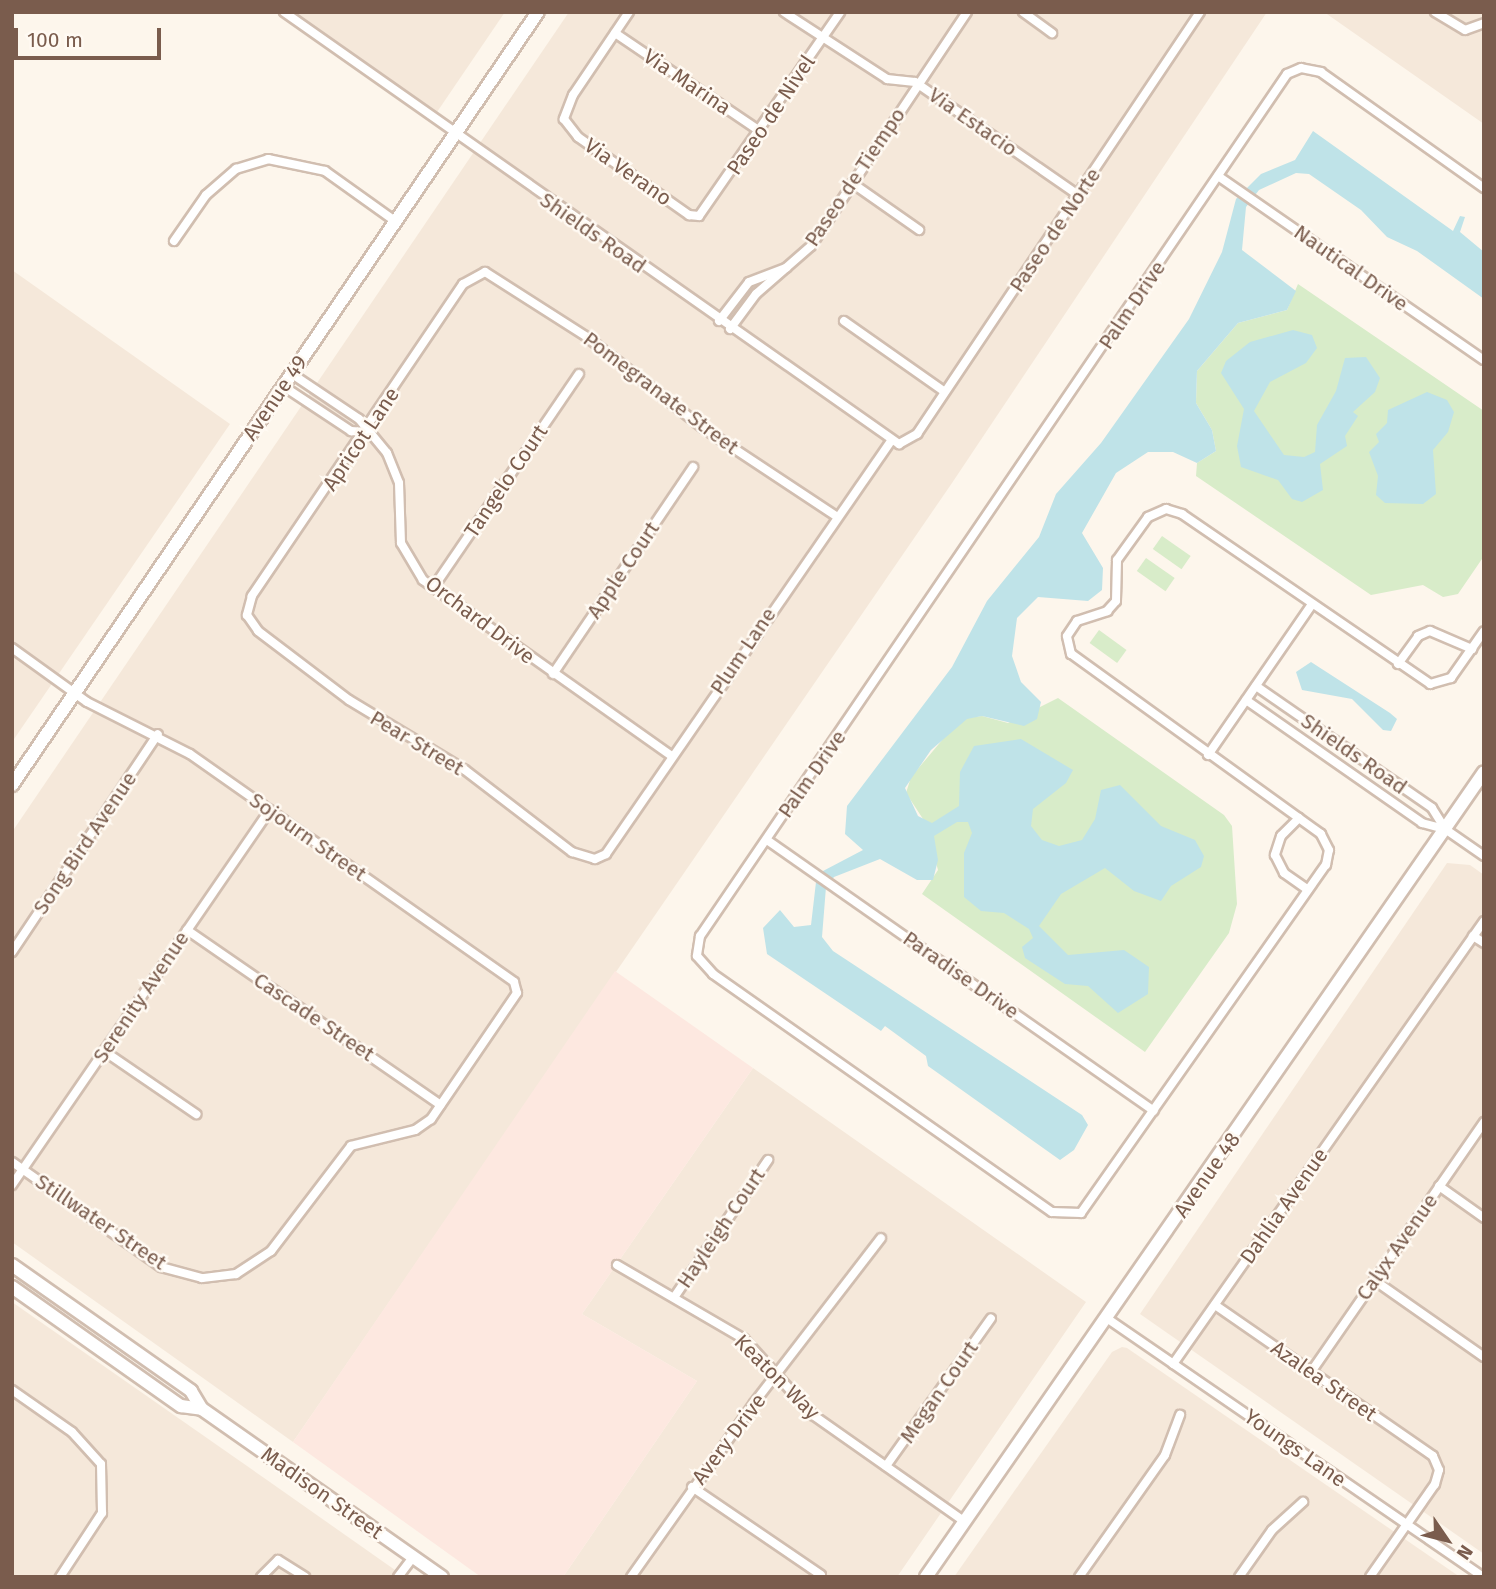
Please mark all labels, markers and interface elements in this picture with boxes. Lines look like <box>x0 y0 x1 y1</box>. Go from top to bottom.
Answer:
scale bar <box>18 14 164 58</box>
text: 100 m <box>27 27 83 53</box>
street label: Via Marina <box>638 44 736 120</box>
street label: Paseo de Nivel <box>722 50 820 180</box>
street label: Via Estacio <box>924 82 1022 162</box>
street label: Paseo de Tiempo <box>799 103 911 251</box>
street label: Via Verano <box>580 133 676 211</box>
street label: Paseo de Norte <box>1004 163 1106 297</box>
street label: Shields Road <box>535 187 651 279</box>
street label: Nautical Drive <box>1289 219 1413 317</box>
street label: Palm Drive <box>1093 256 1171 354</box>
street label: Pomegranate Street <box>578 326 744 460</box>
street label: Avenue 49 <box>237 351 313 445</box>
street label: Apricot Lane <box>317 383 405 495</box>
street label: Tangelo Court <box>459 420 553 542</box>
street label: Apple Court <box>581 517 665 623</box>
street label: Orchard Drive <box>420 571 540 669</box>
street label: Plum Lane <box>705 603 781 699</box>
street label: Pear Street <box>366 705 468 781</box>
street label: Shields Road <box>1296 708 1412 800</box>
street label: Palm Drive <box>773 725 851 823</box>
street label: Song Bird Avenue <box>28 767 142 919</box>
street label: Sojourn Street <box>245 787 371 887</box>
street label: Serenity Avenue <box>88 926 194 1068</box>
street label: Paradise Drive <box>898 926 1024 1024</box>
street label: Cascade Street <box>249 967 379 1067</box>
street label: Avenue 48 <box>1169 1128 1245 1222</box>
street label: Dahlia Avenue <box>1235 1143 1333 1269</box>
street label: Hayleigh Court <box>672 1163 770 1293</box>
street label: Stillwater Street <box>31 1169 171 1275</box>
street label: Calyx Avenue <box>1351 1189 1443 1305</box>
street label: Keaton Way <box>729 1329 825 1425</box>
street label: Azalea Street <box>1266 1335 1382 1427</box>
street label: Megan Court <box>895 1336 983 1448</box>
street label: Avery Drive <box>687 1389 771 1489</box>
street label: Youngs Lane <box>1239 1404 1351 1492</box>
street label: Madison Street <box>256 1442 388 1544</box>
north arrow <box>1412 1505 1482 1575</box>
text: N <box>1452 1541 1478 1564</box>

